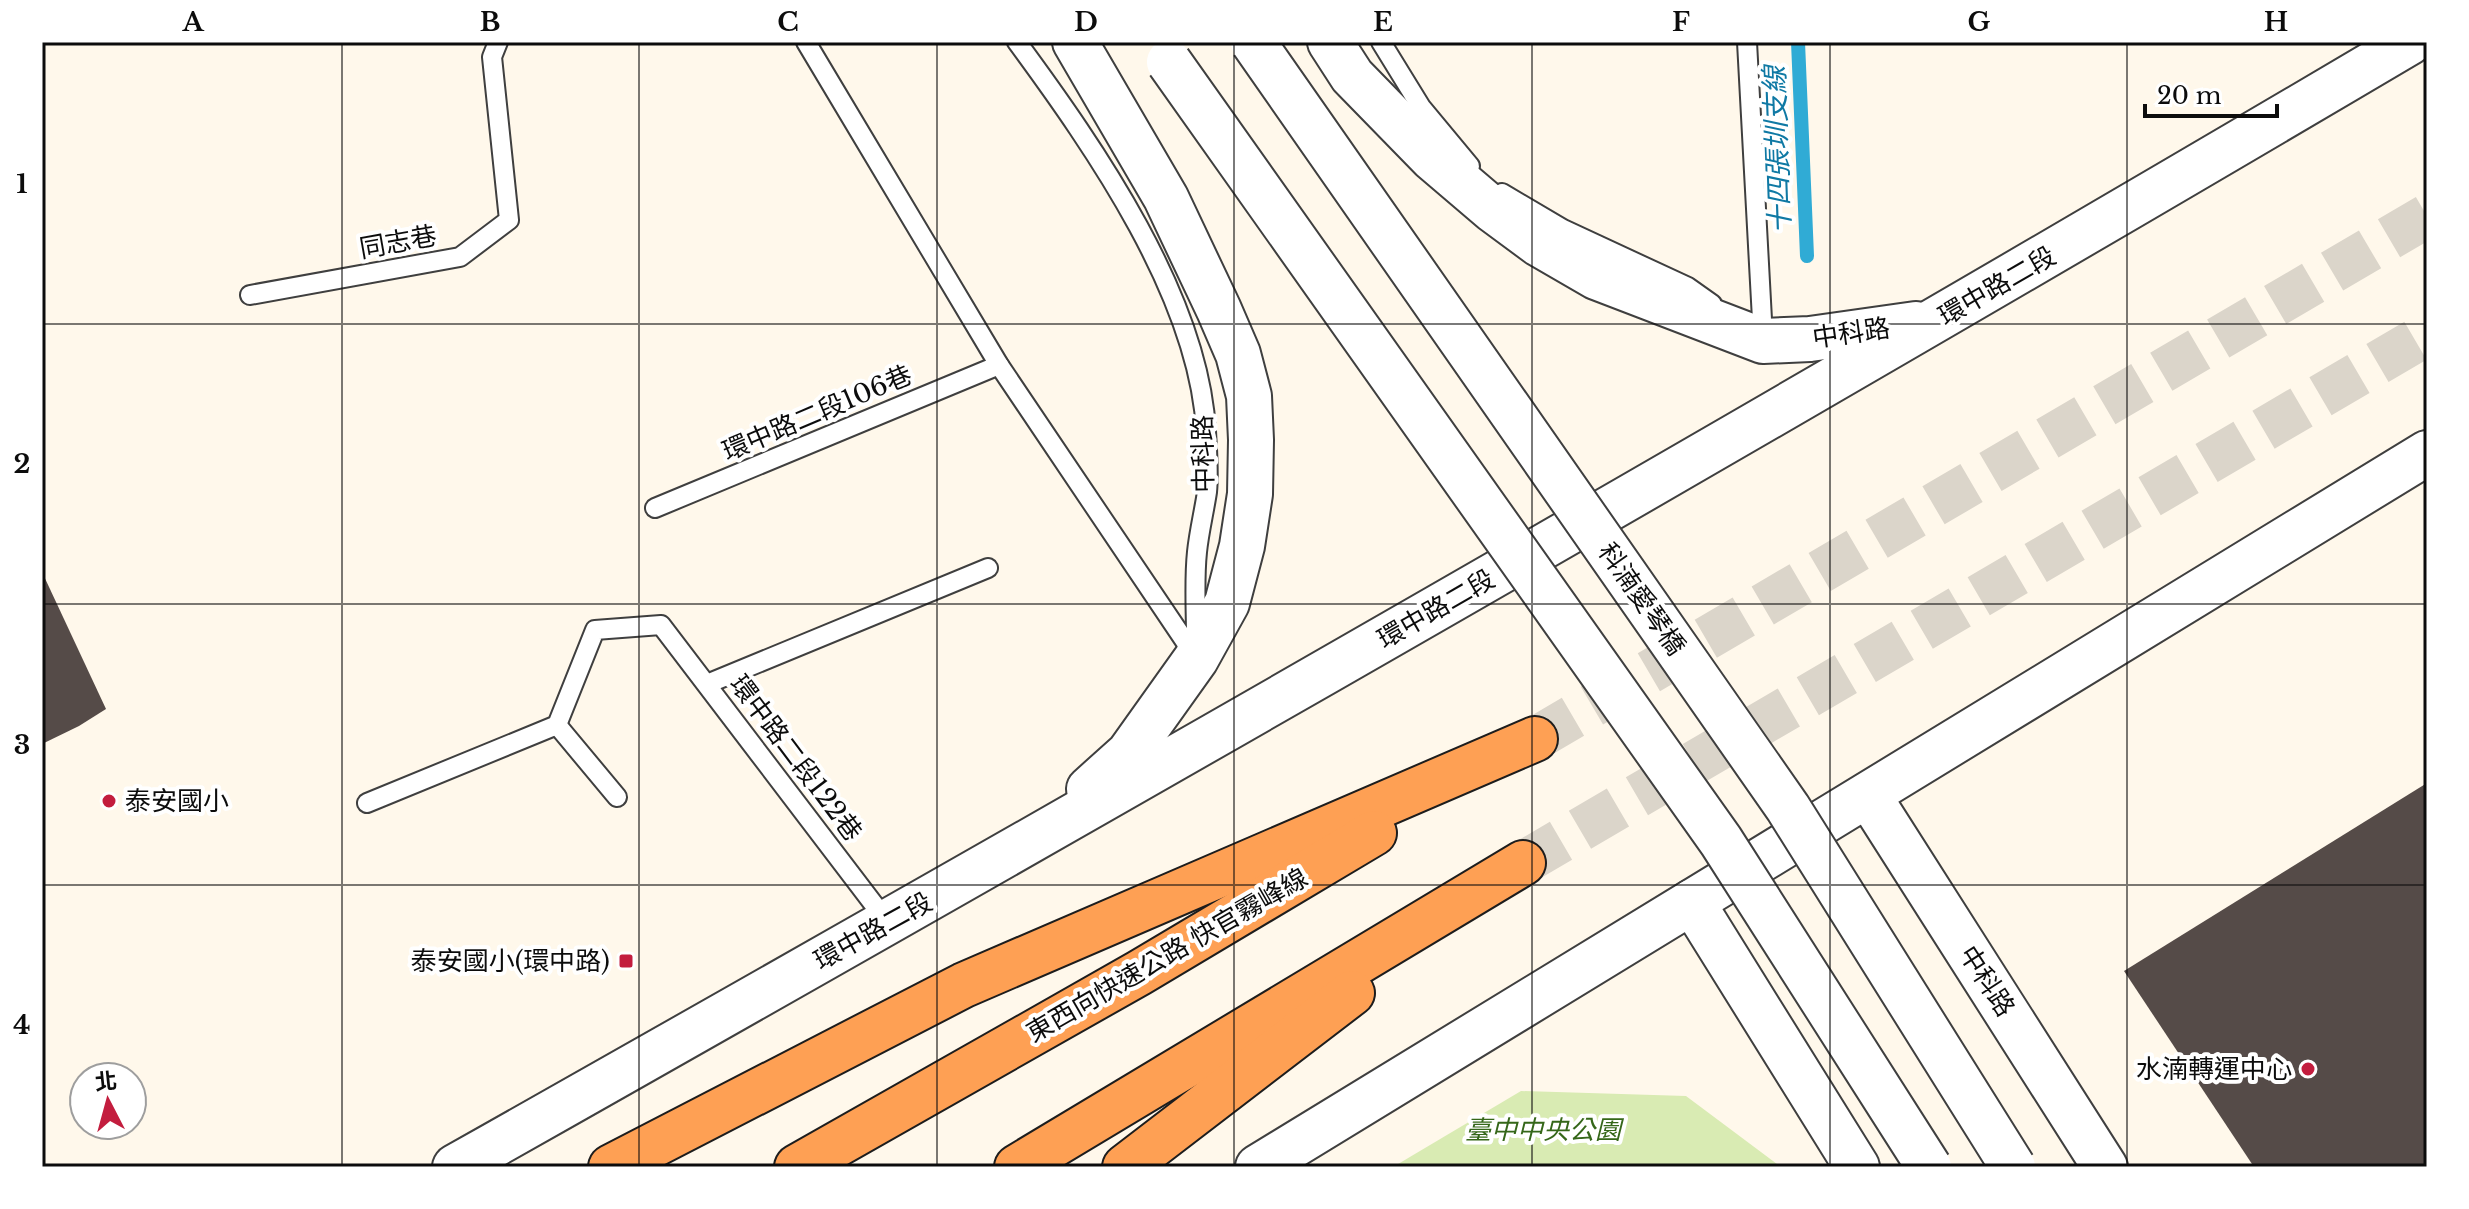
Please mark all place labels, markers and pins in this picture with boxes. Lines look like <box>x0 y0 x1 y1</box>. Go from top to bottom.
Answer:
place label: 泰安國小 <box>125 785 229 817</box>
marker: 泰安國小 <box>100 792 118 810</box>
place label: 泰安國小(環中路) <box>411 945 610 977</box>
marker: 泰安國小(環中路) <box>617 952 635 970</box>
place label: 水湳轉運中心 <box>2136 1053 2292 1085</box>
marker: 水湳轉運中心 <box>2299 1060 2317 1078</box>

